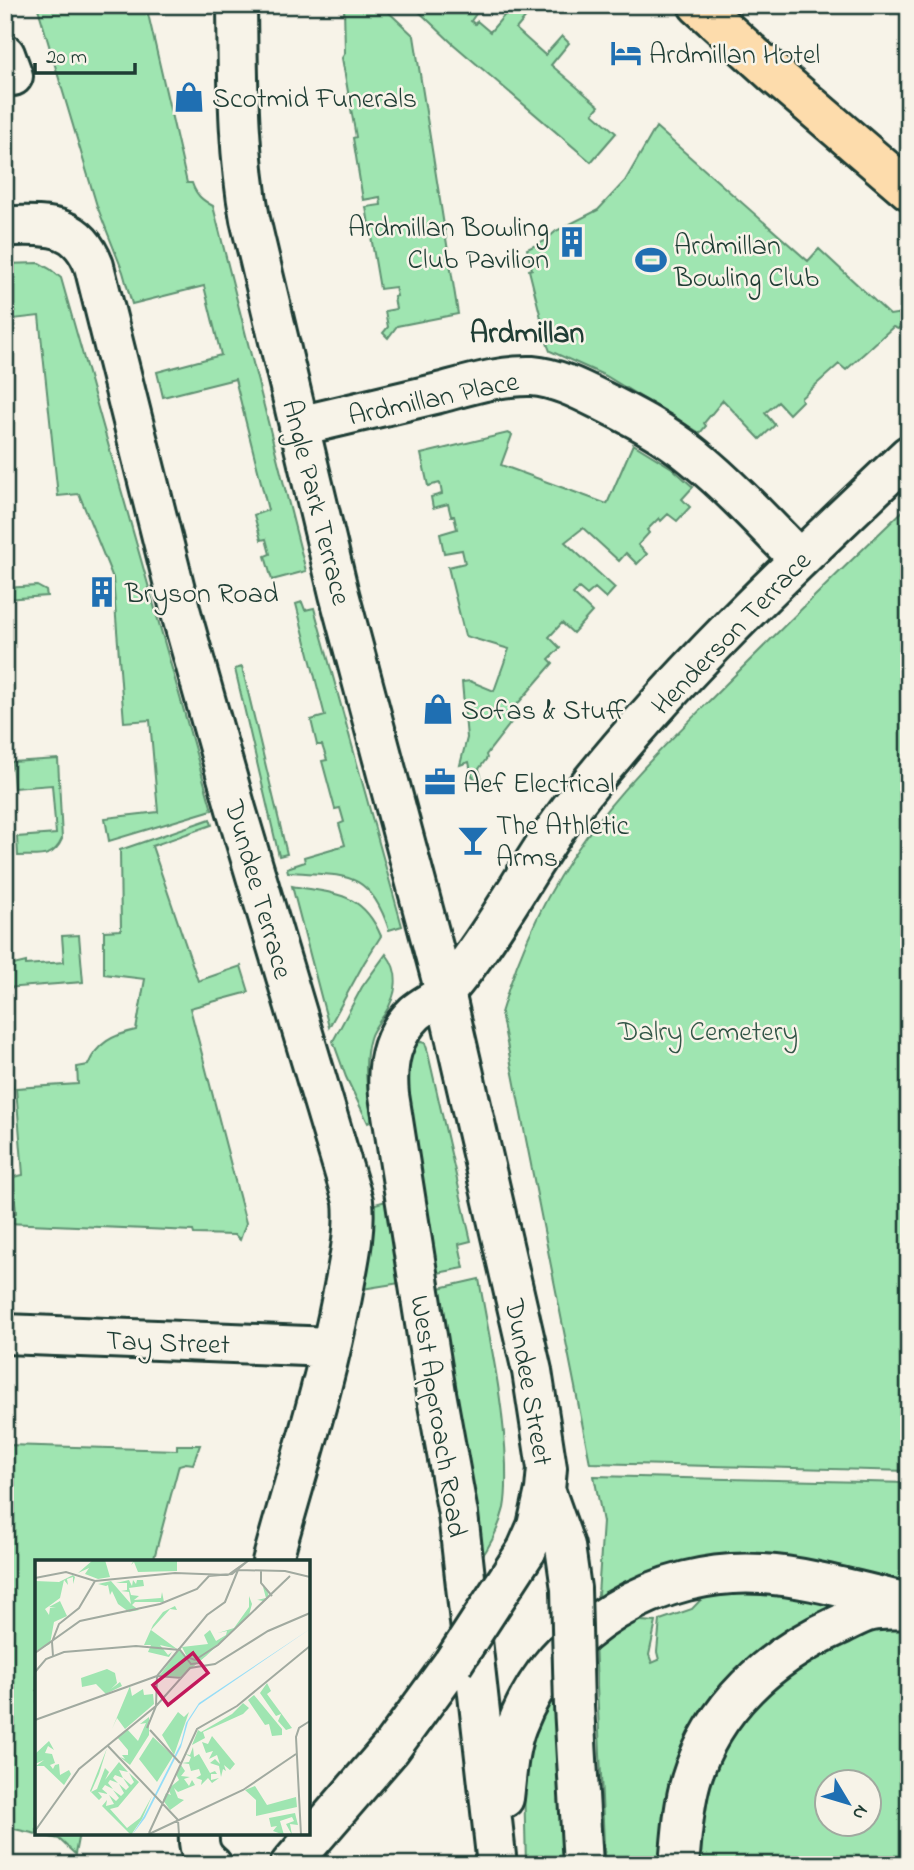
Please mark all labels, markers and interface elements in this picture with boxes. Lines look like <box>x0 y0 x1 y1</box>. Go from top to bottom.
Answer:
scale bar <box>35 32 135 76</box>
hotel icon: Ardmillan Hotel <box>609 36 643 70</box>
place label: Ardmillan Hotel <box>649 36 820 77</box>
text: 20 m <box>46 43 87 73</box>
shop icon: Scotmid Funerals <box>172 80 206 114</box>
place label: Scotmid Funerals <box>212 80 417 121</box>
place label: Ardmillan Bowling Club Pavilion <box>348 209 549 282</box>
building icon: Ardmillan Bowling Club Pavilion <box>555 225 589 259</box>
place label: Ardmillan Bowling Club <box>673 227 819 300</box>
sports icon: Ardmillan Bowling Club <box>634 243 668 277</box>
district label: Ardmillan <box>470 313 584 357</box>
street label: Ardmillan Place <box>345 362 523 438</box>
street label: Angle Park Terrace <box>269 396 360 610</box>
street label: Henderson Terrace <box>643 542 822 726</box>
building icon: Bryson Road <box>85 575 119 609</box>
place label: Bryson Road <box>124 575 279 616</box>
shop icon: Sofas & Stuff <box>421 692 455 726</box>
place label: Sofas & Stuff <box>461 692 627 733</box>
office icon: Aef Electrical <box>423 765 457 799</box>
place label: Aef Electrical <box>463 765 615 806</box>
street label: Dundee Terrace <box>211 795 302 985</box>
place label: The Athletic Arms <box>496 807 630 880</box>
bar icon: The Athletic Arms <box>456 823 490 857</box>
park label: Dalry Cemetery <box>617 1013 798 1054</box>
street label: West Approach Road <box>397 1293 476 1541</box>
street label: Dundee Street <box>492 1295 561 1469</box>
street label: Tay Street <box>105 1322 231 1367</box>
inset map <box>35 1560 310 1835</box>
north arrow <box>813 1769 883 1839</box>
text: N <box>845 1799 874 1825</box>

